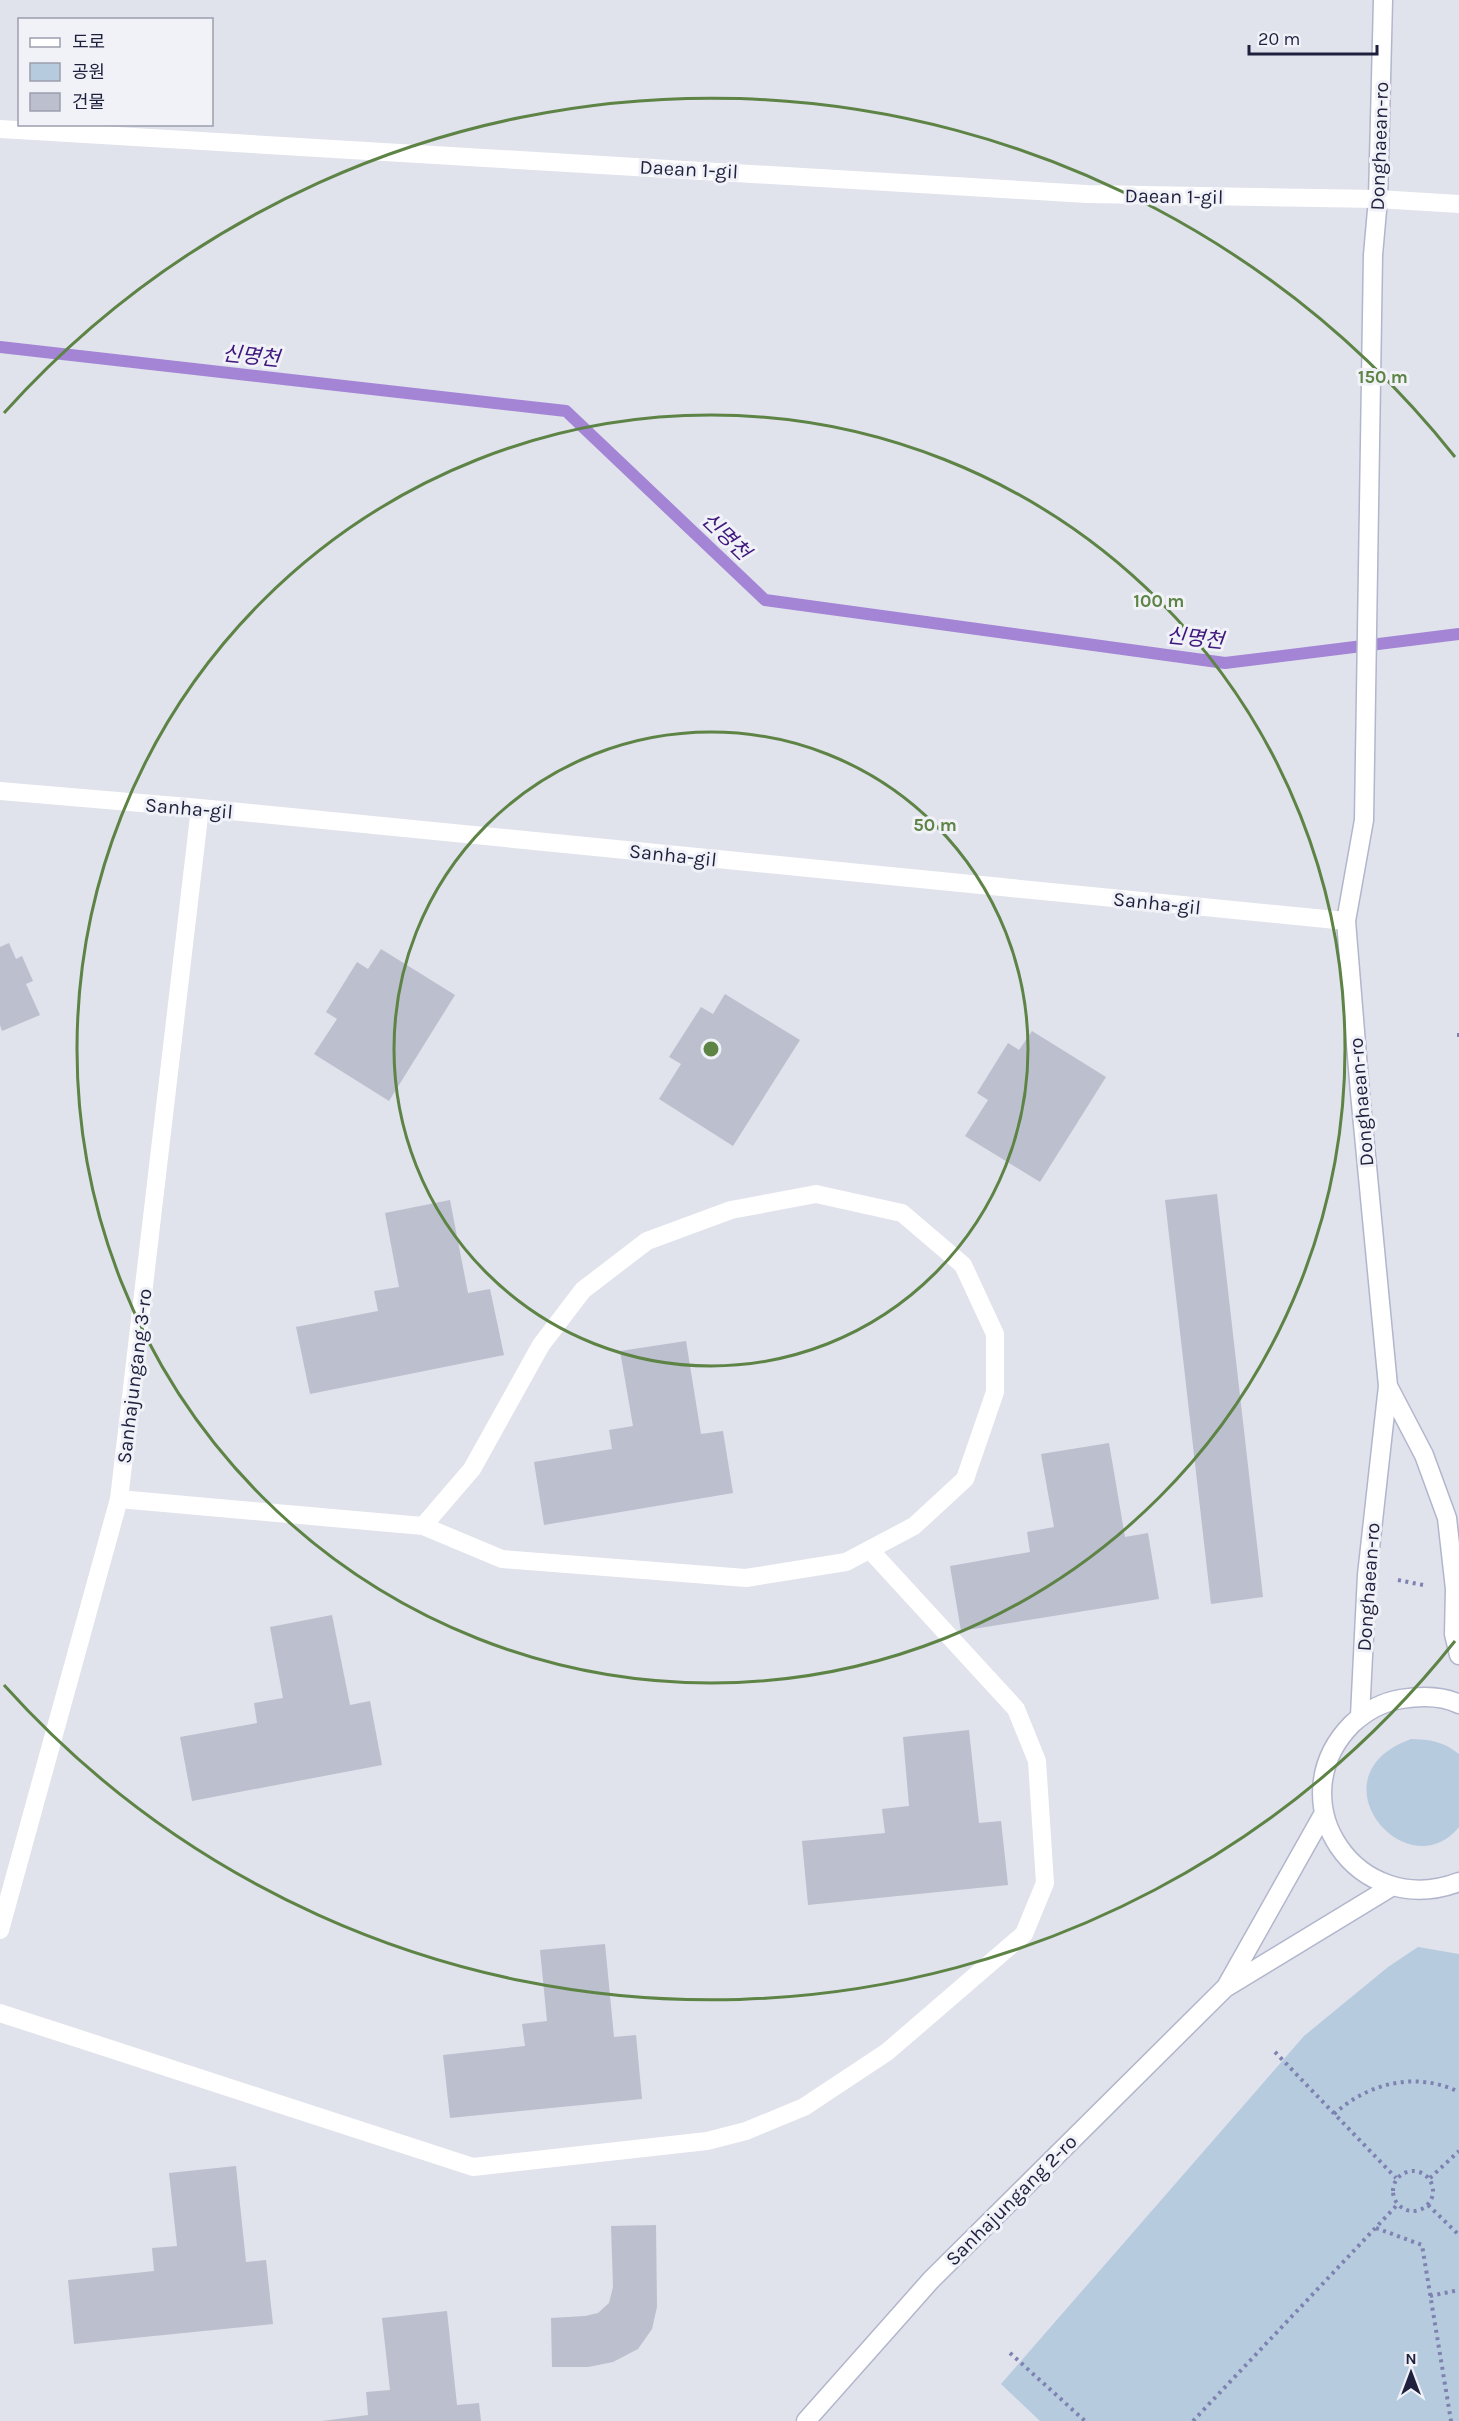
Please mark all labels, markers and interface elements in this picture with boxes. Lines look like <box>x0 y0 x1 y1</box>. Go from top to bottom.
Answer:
legend <box>18 18 213 126</box>
scale bar <box>1249 18 1376 56</box>
text: 20 m <box>1258 28 1300 50</box>
text: 도로 <box>72 31 105 53</box>
text: 공원 <box>72 61 105 83</box>
street label: Donghaean-ro <box>1366 81 1393 211</box>
text: 건물 <box>72 91 105 113</box>
street label: Daean 1-gil <box>639 155 739 184</box>
street label: Daean 1-gil <box>1124 184 1224 209</box>
water label: 신명천 <box>221 341 284 371</box>
text: 150 m <box>1358 366 1408 388</box>
water label: 신명천 <box>697 507 757 567</box>
text: 100 m <box>1134 590 1184 612</box>
water label: 신명천 <box>1165 623 1228 653</box>
street label: Sanha-gil <box>144 793 234 824</box>
text: 50 m <box>913 814 957 836</box>
street label: Sanha-gil <box>628 839 718 872</box>
street label: Sanha-gil <box>1112 887 1202 920</box>
street label: Donghaean-ro <box>1344 1037 1379 1167</box>
centre of rings <box>701 1039 721 1059</box>
street label: Sanhajungang 3-ro <box>112 1287 157 1465</box>
street label: Donghaean-ro <box>1353 1522 1384 1652</box>
street label: Sanhajungang 2-ro <box>941 2130 1082 2271</box>
north arrow <box>1381 2343 1441 2403</box>
text: N <box>1405 2349 1417 2368</box>

